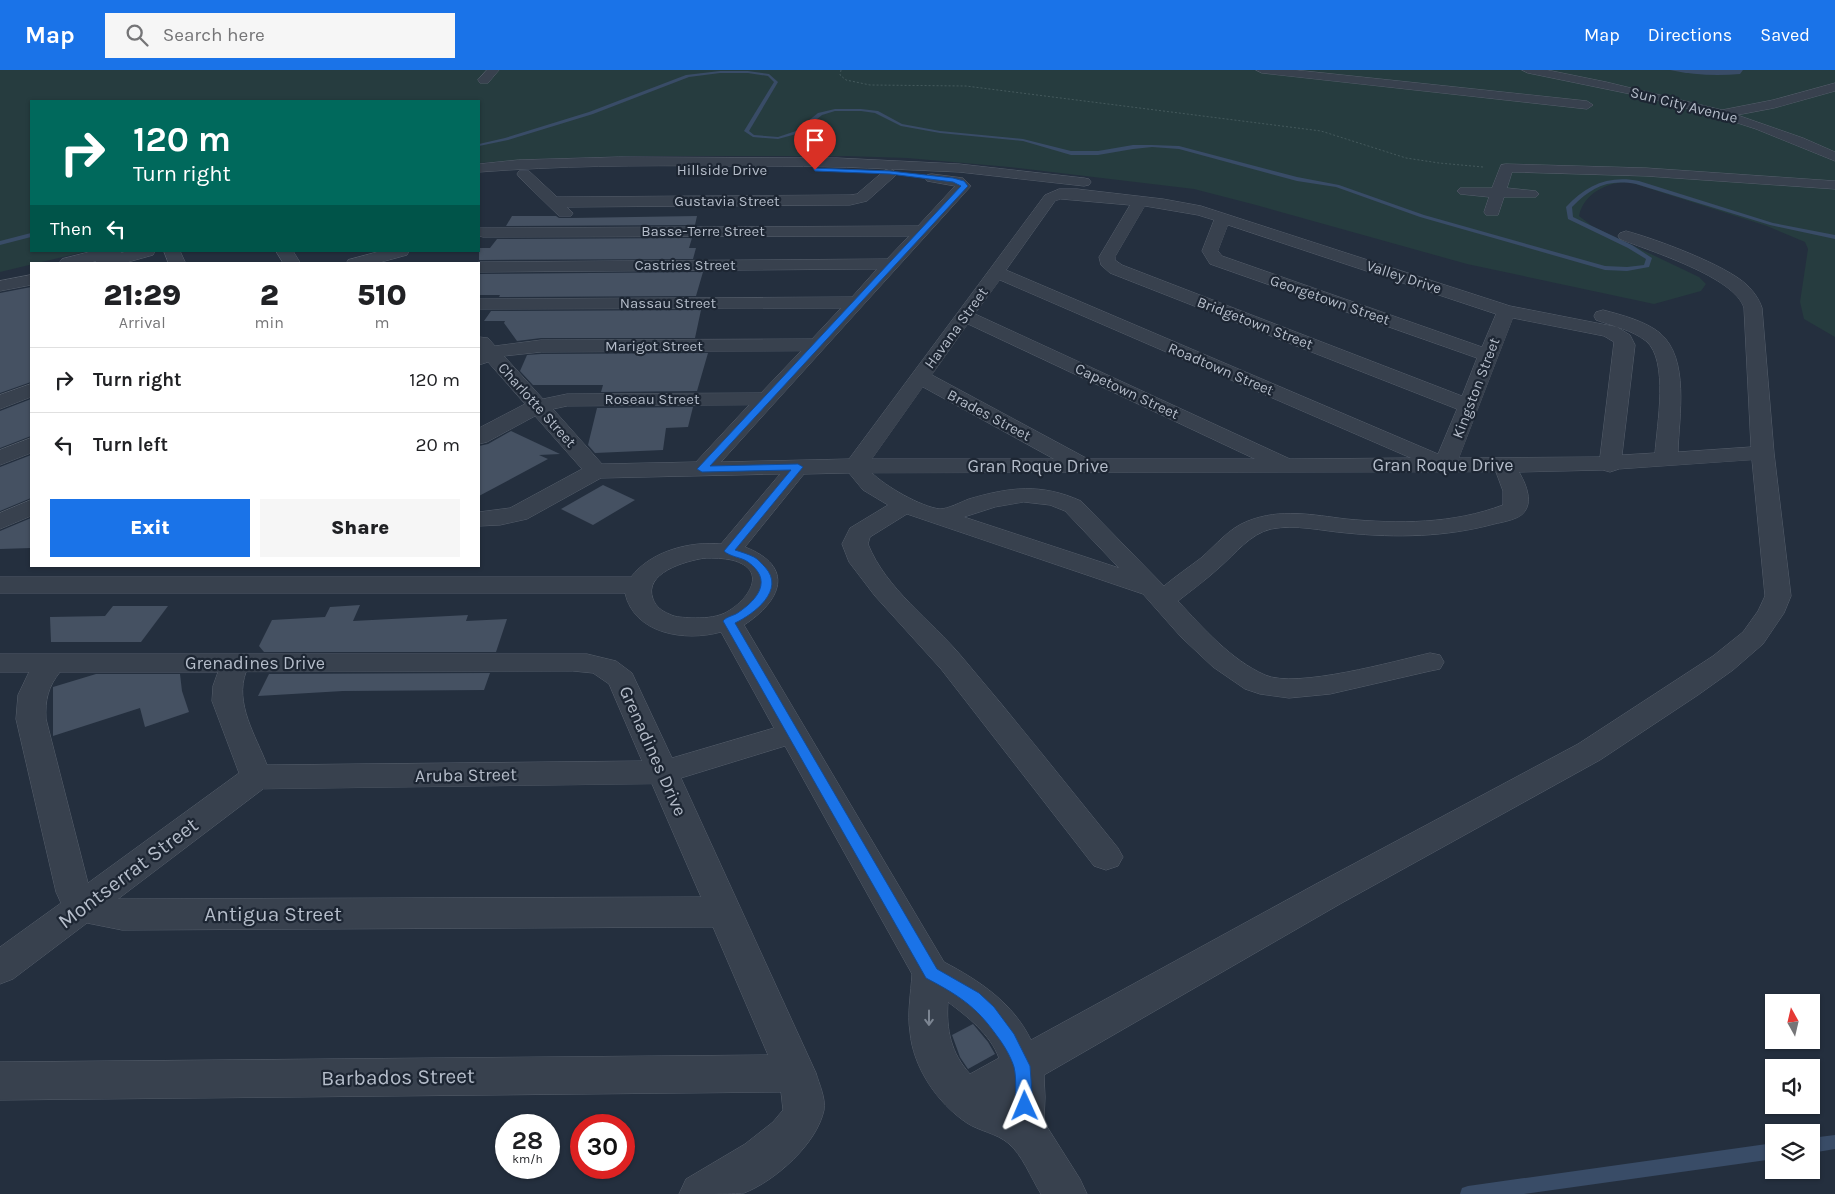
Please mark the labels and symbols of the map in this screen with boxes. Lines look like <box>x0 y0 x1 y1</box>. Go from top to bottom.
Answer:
street label: Sun City Avenue <box>1628 83 1740 127</box>
pin <box>794 119 836 170</box>
street label: Hillside Drive <box>677 161 767 179</box>
street label: Gustavia Street <box>674 192 780 210</box>
street label: Basse-Terre Street <box>641 222 765 240</box>
street label: Castries Street <box>634 256 736 274</box>
street label: Valley Drive <box>1364 256 1444 298</box>
street label: Georgetown Street <box>1268 271 1393 329</box>
street label: Havana Street <box>920 284 992 372</box>
street label: Bridgetown Street <box>1194 293 1316 354</box>
street label: Nassau Street <box>620 294 717 312</box>
street label: Kingston Street <box>1448 335 1504 441</box>
street label: Marigot Street <box>605 337 703 355</box>
street label: Roadtown Street <box>1165 339 1277 400</box>
street label: Charlotte Street <box>494 359 580 451</box>
street label: Capetown Street <box>1072 359 1182 423</box>
street label: Brades Street <box>944 385 1034 445</box>
street label: Roseau Street <box>604 390 700 408</box>
street label: Gran Roque Drive <box>1373 454 1514 476</box>
street label: Gran Roque Drive <box>968 455 1109 477</box>
street label: Grenadines Drive <box>185 652 325 674</box>
street label: Grenadines Drive <box>614 683 692 819</box>
street label: Aruba Street <box>415 763 517 787</box>
street label: Montserrat Street <box>53 813 203 933</box>
street label: Antigua Street <box>204 902 342 926</box>
north arrow <box>1765 994 1820 1049</box>
one-way arrow <box>924 1010 934 1026</box>
street label: Barbados Street <box>321 1064 475 1090</box>
position arrow <box>998 1079 1050 1131</box>
speed limit sign: 30 <box>570 1114 635 1179</box>

